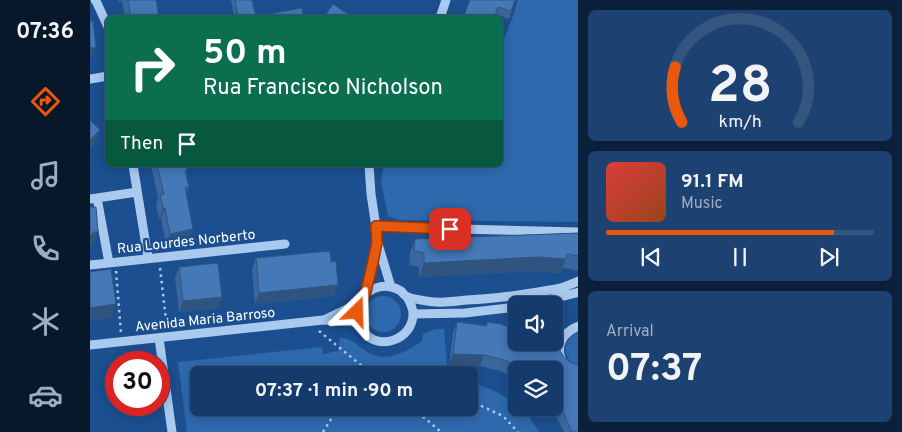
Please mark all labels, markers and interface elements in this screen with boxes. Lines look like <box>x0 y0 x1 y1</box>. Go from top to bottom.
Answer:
text: 07:36 <box>16 19 74 46</box>
text: 50 m <box>203 32 287 76</box>
icon: right <box>120 35 185 100</box>
text: 28 <box>708 55 772 121</box>
text: Rua Francisco Nicholson <box>203 75 443 102</box>
icon: directions <box>28 84 63 119</box>
text: km/h <box>718 111 762 134</box>
icon: arrive <box>173 130 201 158</box>
text: Then <box>120 132 163 156</box>
icon: music <box>28 158 63 193</box>
text: 91.1 FM <box>681 170 744 194</box>
text: Music <box>681 194 722 214</box>
pin <box>429 208 471 250</box>
icon: arrive <box>436 215 464 243</box>
street label: Rua Lourdes Norberto <box>116 227 256 258</box>
icon: phone <box>28 231 63 266</box>
icon: previous <box>637 243 665 271</box>
icon: pause <box>726 243 754 271</box>
icon: next <box>815 243 843 271</box>
position arrow <box>330 285 382 337</box>
map controls <box>508 296 563 416</box>
button: sound <box>508 296 563 351</box>
icon: climate <box>28 304 63 339</box>
street label: Avenida Maria Barroso <box>134 305 276 336</box>
text: Arrival <box>606 322 654 342</box>
text: 07:37 <box>606 346 703 395</box>
speed limit sign: 30 <box>105 351 170 416</box>
button: layers <box>508 361 563 416</box>
icon: car <box>28 378 63 413</box>
text: 07:37 · 1 min · 90 m <box>255 379 413 403</box>

